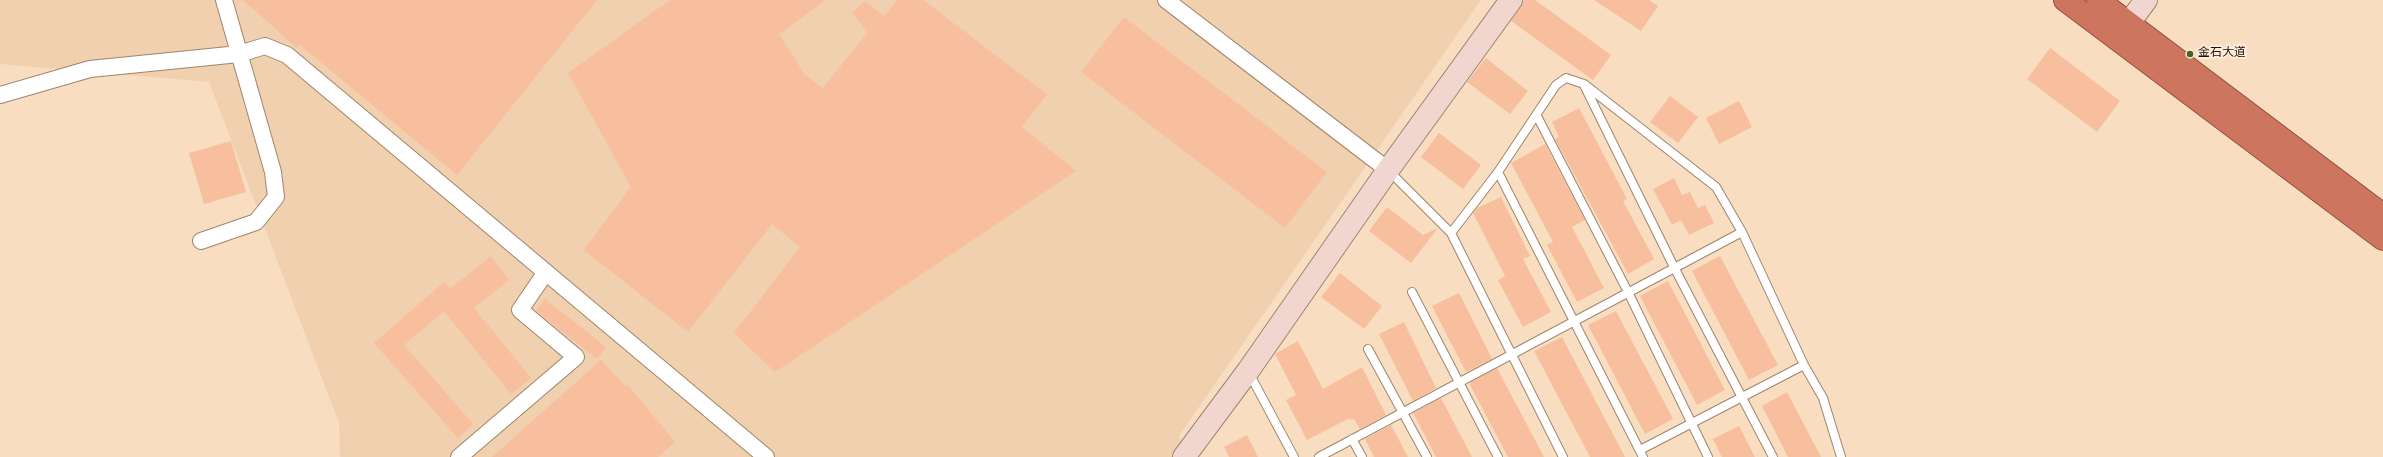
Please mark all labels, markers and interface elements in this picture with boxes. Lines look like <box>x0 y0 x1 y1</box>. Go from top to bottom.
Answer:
place label: 金石大道 <box>2198 47 2246 61</box>
marker: 金石大道 <box>2185 49 2195 59</box>

